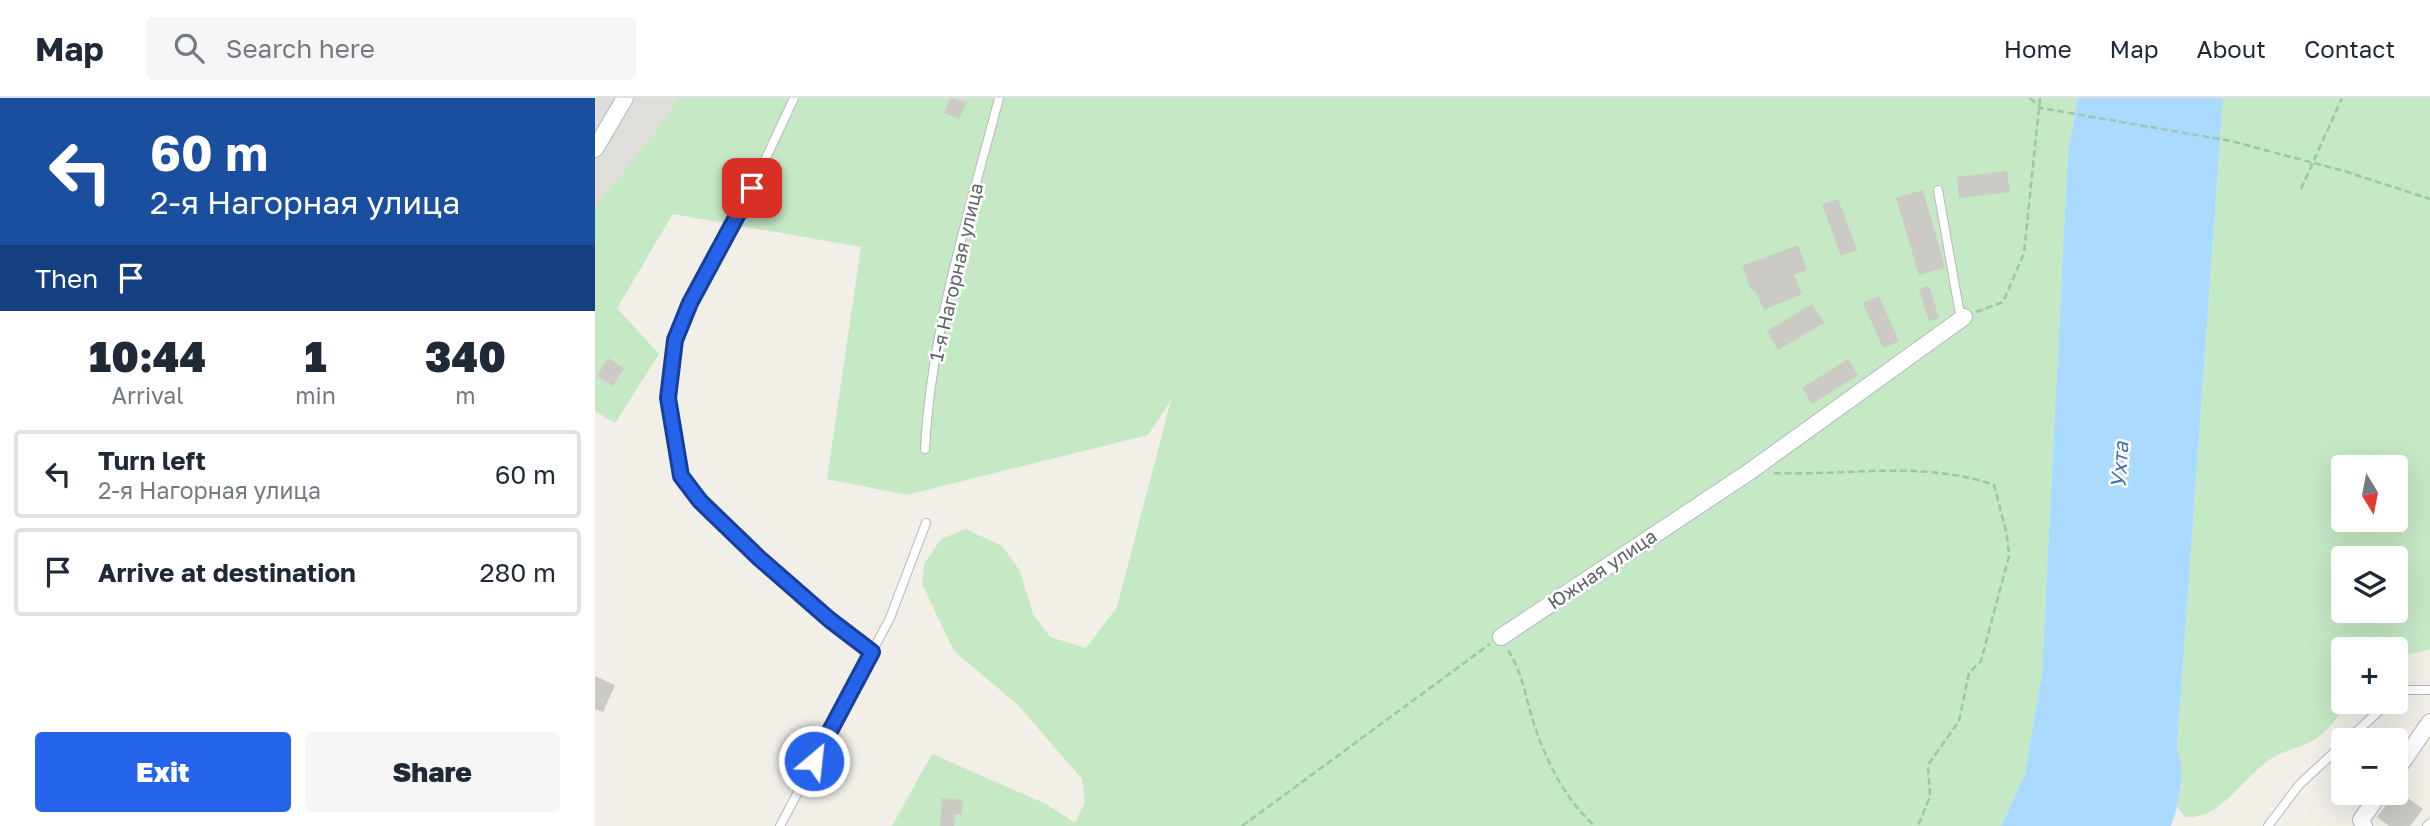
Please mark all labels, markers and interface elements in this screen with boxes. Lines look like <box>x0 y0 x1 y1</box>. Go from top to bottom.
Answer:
search box <box>146 17 636 80</box>
text: Map <box>35 29 104 68</box>
icon: search <box>170 29 208 67</box>
text: Search here <box>226 33 375 64</box>
text: Home <box>2004 34 2072 63</box>
text: Map <box>2110 34 2159 63</box>
text: About <box>2197 34 2266 63</box>
text: Contact <box>2304 34 2395 63</box>
text: 60 m <box>150 123 268 182</box>
icon: left <box>35 126 126 217</box>
pin <box>722 158 782 218</box>
icon: arrive <box>733 169 771 207</box>
street label: 1-я Нагорная улица <box>924 180 987 363</box>
text: 2-я Нагорная улица <box>150 183 460 221</box>
icon: arrive <box>112 259 150 297</box>
text: Then <box>35 263 98 294</box>
text: 10:44 <box>89 331 206 381</box>
text: 1 <box>305 331 327 381</box>
text: 340 <box>425 331 506 381</box>
text: Arrival <box>112 381 184 409</box>
text: min <box>295 381 336 409</box>
text: m <box>455 381 476 409</box>
water label: Ухта <box>2104 439 2134 489</box>
text: Turn left <box>98 445 206 476</box>
icon: left <box>39 455 77 493</box>
north arrow <box>2331 455 2408 532</box>
map controls <box>2331 455 2408 805</box>
text: 60 m <box>495 459 556 490</box>
text: 2-я Нагорная улица <box>98 476 321 504</box>
street label: Южная улица <box>1543 524 1661 614</box>
button: layers <box>2331 546 2408 623</box>
icon: arrive <box>39 553 77 591</box>
text: Arrive at destination <box>98 557 356 588</box>
text: 280 m <box>479 557 556 588</box>
button: + <box>2331 637 2408 714</box>
position arrow <box>777 724 851 798</box>
button: − <box>2331 728 2408 805</box>
button: Exit <box>35 732 291 812</box>
button: Share <box>305 732 560 812</box>

